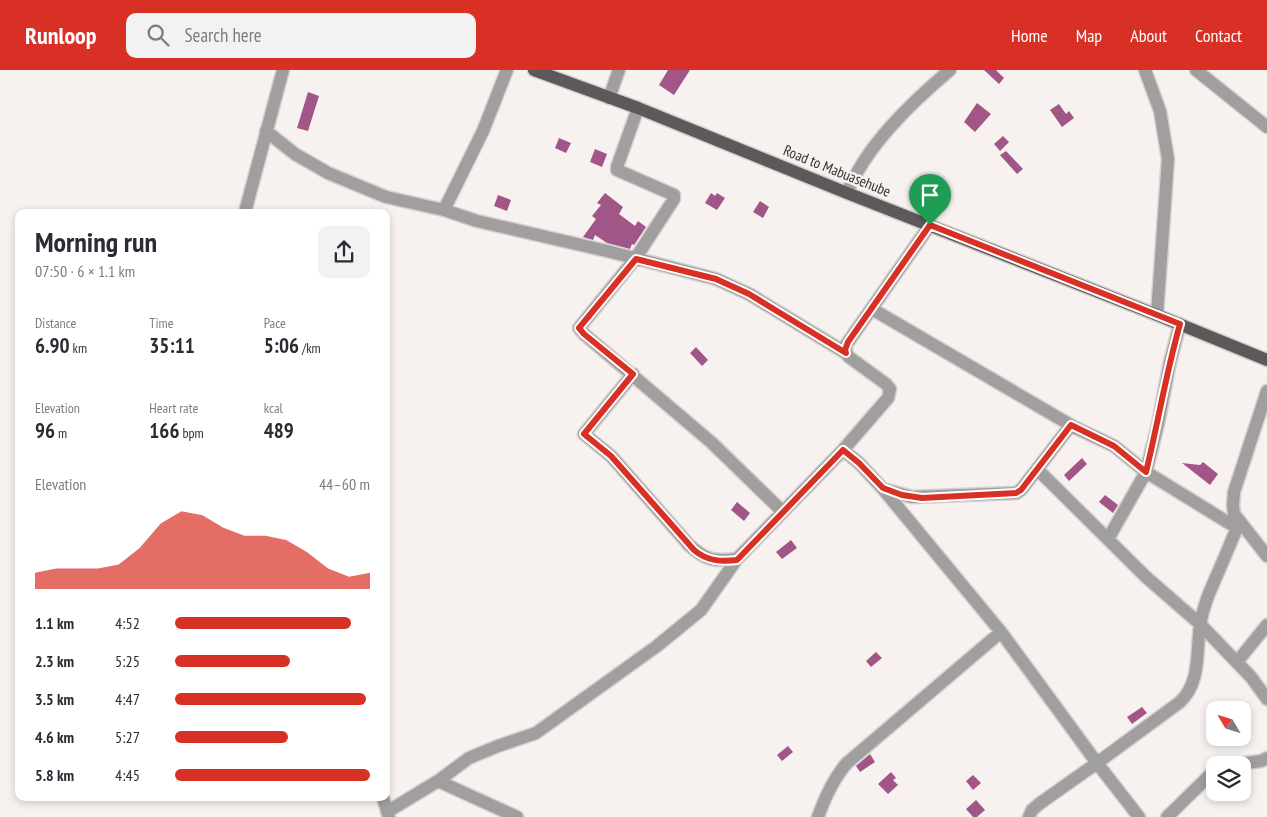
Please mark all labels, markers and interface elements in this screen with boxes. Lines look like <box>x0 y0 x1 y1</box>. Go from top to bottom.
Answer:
search box <box>126 13 476 58</box>
text: Runloop <box>25 20 96 51</box>
icon: search <box>144 21 172 49</box>
text: Search here <box>184 23 262 47</box>
text: Home <box>1011 24 1048 47</box>
text: Map <box>1076 24 1102 47</box>
text: About <box>1130 24 1167 47</box>
text: Contact <box>1195 24 1242 47</box>
street label: Road to Mabuasehube <box>781 140 894 201</box>
pin <box>909 174 951 225</box>
icon: arrive <box>916 181 944 209</box>
text: Morning run <box>35 223 157 260</box>
button: share <box>318 226 370 278</box>
text: 07:50 · 6 × 1.1 km <box>35 261 135 281</box>
text: Distance <box>35 314 76 332</box>
text: Time <box>149 314 174 332</box>
text: Pace <box>264 314 286 332</box>
text: 6.90 <box>35 332 70 359</box>
text: 35:11 <box>149 332 195 359</box>
text: 5:06 <box>264 332 299 359</box>
text: km <box>70 339 87 357</box>
text: /km <box>299 339 321 357</box>
text: Elevation <box>35 399 80 417</box>
text: Heart rate <box>149 399 198 417</box>
text: kcal <box>264 399 283 417</box>
text: 96 <box>35 417 55 444</box>
text: 166 <box>149 417 179 444</box>
text: 489 <box>264 417 294 444</box>
text: m <box>55 424 67 442</box>
text: bpm <box>179 424 204 442</box>
text: Elevation <box>35 474 86 494</box>
text: 44–60 m <box>319 474 370 494</box>
text: 1.1 km <box>35 613 74 633</box>
text: 4:52 <box>115 613 140 633</box>
text: 2.3 km <box>35 651 74 671</box>
text: 5:25 <box>115 651 140 671</box>
text: 3.5 km <box>35 689 74 709</box>
text: 4:47 <box>115 689 140 709</box>
north arrow <box>1206 701 1251 746</box>
map controls <box>1206 701 1251 801</box>
text: 4.6 km <box>35 727 74 747</box>
text: 5:27 <box>115 727 140 747</box>
button: layers <box>1206 756 1251 801</box>
text: 5.8 km <box>35 765 74 785</box>
text: 4:45 <box>115 765 140 785</box>

